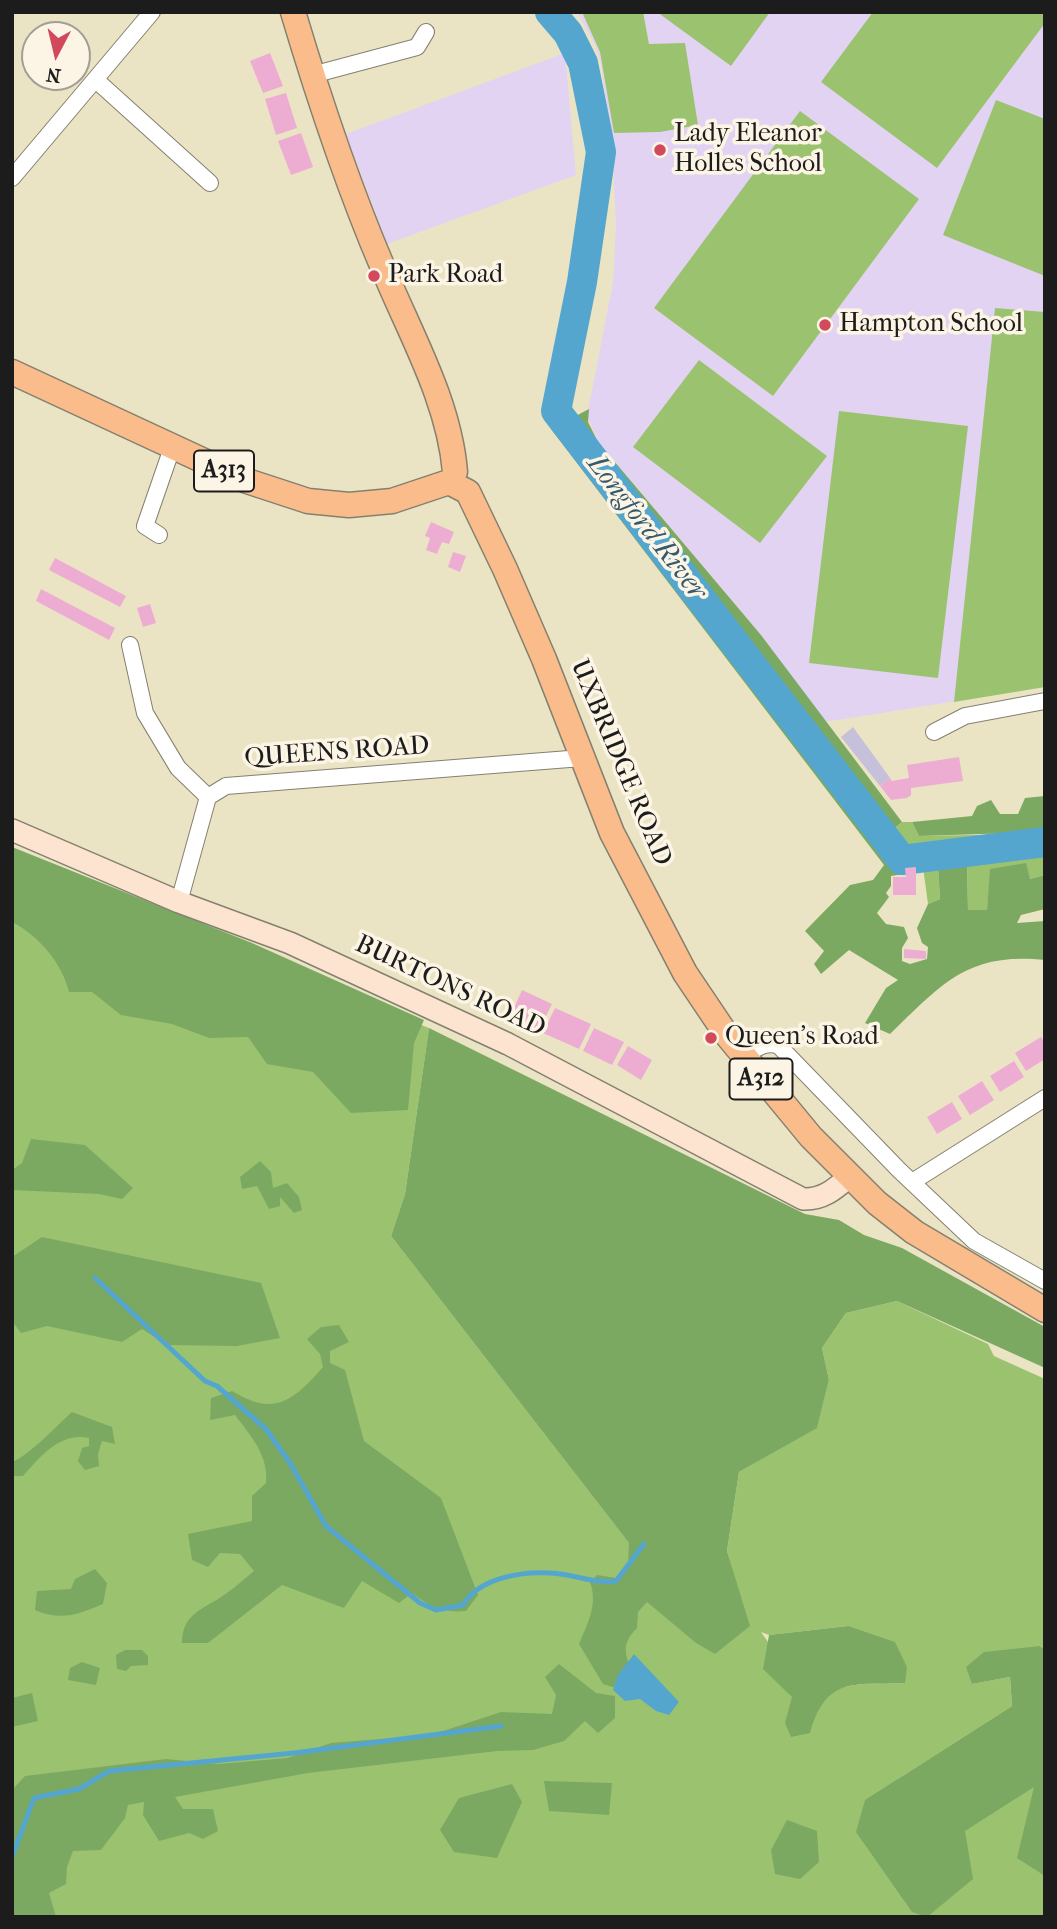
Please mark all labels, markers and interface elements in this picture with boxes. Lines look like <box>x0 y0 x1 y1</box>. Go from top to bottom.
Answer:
north arrow <box>21 21 91 91</box>
text: N <box>45 63 62 87</box>
place label: Lady Eleanor Holles School <box>674 119 822 180</box>
marker: Lady Eleanor Holles School <box>652 142 668 158</box>
place label: Park Road <box>388 260 503 292</box>
marker: Park Road <box>366 268 382 284</box>
place label: Hampton School <box>839 309 1023 341</box>
marker: Hampton School <box>817 317 833 333</box>
water label: Longford River <box>579 449 713 607</box>
road number: A313 <box>194 450 254 492</box>
street label: UXBRIDGE ROAD <box>562 655 678 871</box>
street label: QUEENS ROAD <box>244 731 430 775</box>
street label: BURTONS ROAD <box>350 929 550 1045</box>
place label: Queen's Road <box>725 1022 879 1054</box>
marker: Queen's Road <box>703 1030 719 1046</box>
road number: A312 <box>730 1058 792 1100</box>

